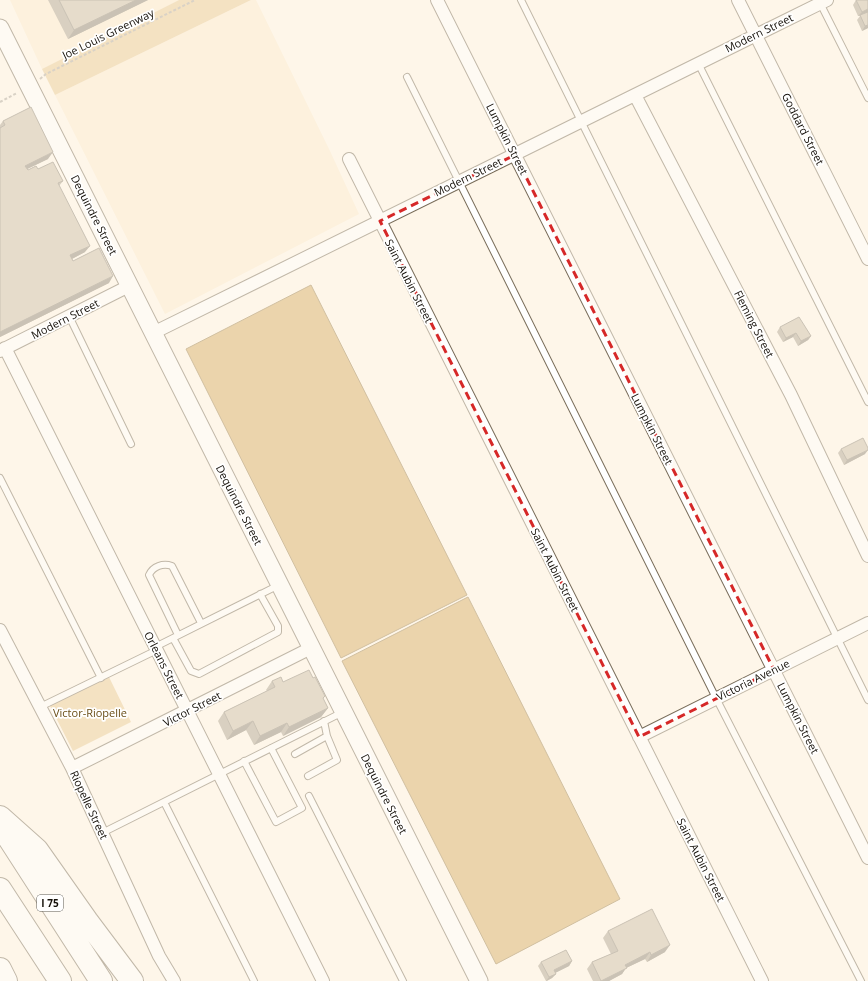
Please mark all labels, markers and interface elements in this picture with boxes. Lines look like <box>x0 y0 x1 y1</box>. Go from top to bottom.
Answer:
street label: Joe Louis Greenway <box>59 5 157 63</box>
street label: Modern Street <box>722 10 795 56</box>
street label: Goddard Street <box>779 90 828 167</box>
street label: Lumpkin Street <box>483 100 532 177</box>
street label: Modern Street <box>431 154 504 200</box>
street label: Dequindre Street <box>68 172 121 258</box>
street label: Saint Aubin Street <box>382 236 437 325</box>
street label: Fleming Street <box>731 287 778 360</box>
street label: Modern Street <box>28 295 101 342</box>
street label: Lumpkin Street <box>628 390 677 467</box>
street label: Dequindre Street <box>213 462 266 548</box>
street label: Saint Aubin Street <box>528 525 583 614</box>
street label: Orleans Street <box>141 629 188 701</box>
street label: Victoria Avenue <box>714 655 792 704</box>
street label: Lumpkin Street <box>774 679 823 756</box>
street label: Victor Street <box>160 687 223 730</box>
park label: Victor-Riopelle <box>53 705 127 720</box>
street label: Dequindre Street <box>358 751 411 837</box>
street label: Riopelle Street <box>67 768 112 842</box>
street label: Saint Aubin Street <box>674 815 729 904</box>
road number: I 75 <box>37 895 63 911</box>

